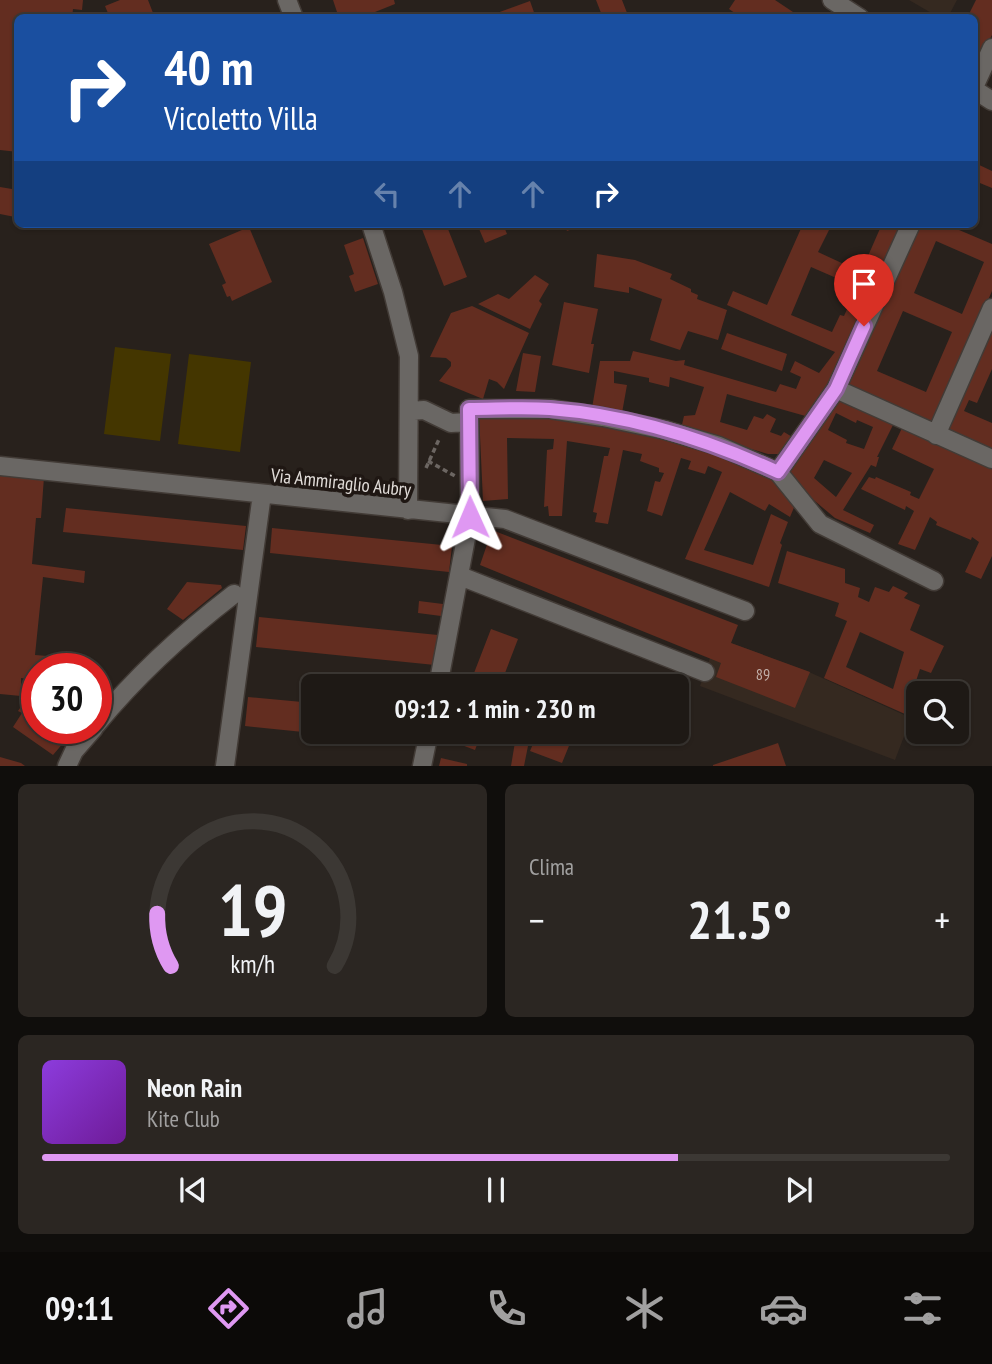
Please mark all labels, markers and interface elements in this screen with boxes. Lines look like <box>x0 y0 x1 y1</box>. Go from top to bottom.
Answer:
text: 40 m <box>164 35 253 99</box>
icon: right <box>49 42 140 133</box>
text: Vicoletto Villa <box>164 97 318 139</box>
icon: left <box>368 175 406 213</box>
icon: ahead <box>441 175 479 213</box>
icon: ahead <box>514 175 552 213</box>
icon: right <box>587 175 625 213</box>
pin <box>834 254 894 326</box>
icon: arrive <box>845 265 883 303</box>
street label: Via Ammiraglio Aubry <box>269 463 413 501</box>
position arrow <box>433 480 507 554</box>
speed limit sign: 30 <box>21 653 112 744</box>
house number: 89 <box>756 664 770 684</box>
map controls <box>906 681 969 744</box>
button: search <box>906 681 969 744</box>
text: 09:12 · 1 min · 230 m <box>395 692 595 725</box>
text: Clima <box>529 852 574 881</box>
text: 19 <box>218 863 287 957</box>
text: 21.5° <box>687 886 792 953</box>
text: − <box>529 895 545 944</box>
text: + <box>934 895 950 944</box>
text: km/h <box>230 948 275 980</box>
text: Neon Rain <box>147 1071 242 1104</box>
text: Kite Club <box>147 1104 220 1133</box>
icon: previous <box>174 1171 212 1209</box>
icon: pause <box>477 1171 515 1209</box>
icon: next <box>780 1171 818 1209</box>
icon: directions <box>204 1284 253 1333</box>
icon: music <box>343 1284 392 1333</box>
icon: phone <box>482 1284 531 1333</box>
icon: climate <box>620 1284 669 1333</box>
icon: car <box>759 1284 808 1333</box>
icon: filters <box>898 1284 947 1333</box>
text: 09:11 <box>45 1287 114 1329</box>

